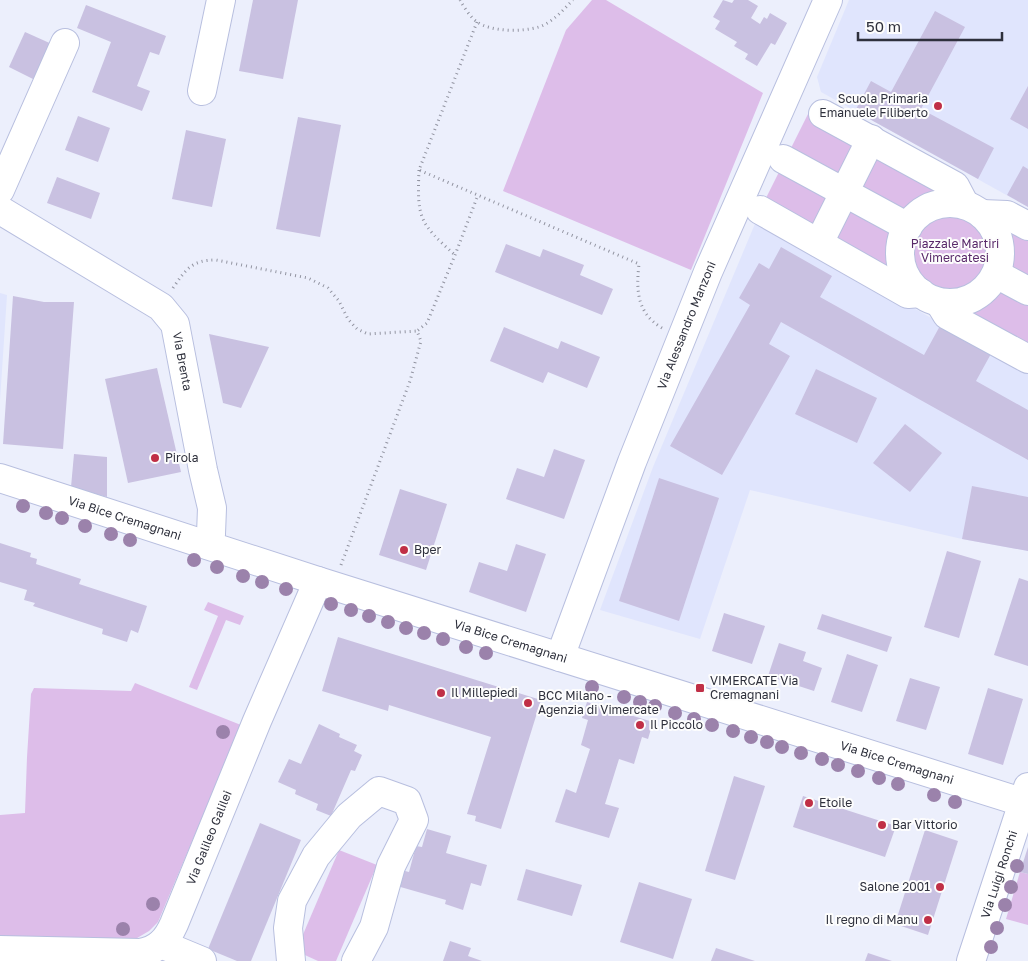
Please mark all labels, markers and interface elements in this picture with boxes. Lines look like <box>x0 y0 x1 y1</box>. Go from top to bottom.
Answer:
scale bar <box>858 10 1002 42</box>
text: 50 m <box>866 17 901 35</box>
place label: Scuola Primaria Emanuele Filiberto <box>819 91 928 120</box>
marker: Scuola Primaria Emanuele Filiberto <box>932 100 944 112</box>
park label: Piazzale Martiri Vimercatesi <box>911 236 999 265</box>
street label: Via Alessandro Manzoni <box>654 259 719 392</box>
street label: Via Brenta <box>170 331 196 392</box>
place label: Pirola <box>165 450 198 465</box>
marker: Pirola <box>149 452 161 464</box>
street label: Via Bice Cremagnani <box>66 493 183 543</box>
place label: Bper <box>414 542 441 557</box>
marker: Bper <box>398 544 410 556</box>
street label: Via Bice Cremagnani <box>452 616 569 666</box>
place label: VIMERCATE Via Cremagnani <box>710 673 798 702</box>
marker: VIMERCATE Via Cremagnani <box>694 682 706 694</box>
place label: Il Millepiedi <box>451 685 518 700</box>
marker: Il Millepiedi <box>435 687 447 699</box>
place label: BCC Milano - Agenzia di Vimercate <box>538 688 659 717</box>
marker: BCC Milano - Agenzia di Vimercate <box>522 697 534 709</box>
place label: Il Piccolo <box>650 717 703 732</box>
marker: Il Piccolo <box>634 719 646 731</box>
street label: Via Bice Cremagnani <box>838 737 956 787</box>
street label: Via Galileo Galilei <box>183 788 235 887</box>
place label: Etoile <box>819 795 852 810</box>
marker: Etoile <box>803 797 815 809</box>
place label: Bar Vittorio <box>892 817 958 832</box>
marker: Bar Vittorio <box>876 819 888 831</box>
street label: Via Luigi Ronchi <box>977 829 1020 920</box>
place label: Salone 2001 <box>860 879 930 894</box>
marker: Salone 2001 <box>934 881 946 893</box>
place label: Il regno di Manu <box>826 912 918 927</box>
marker: Il regno di Manu <box>922 914 934 926</box>

